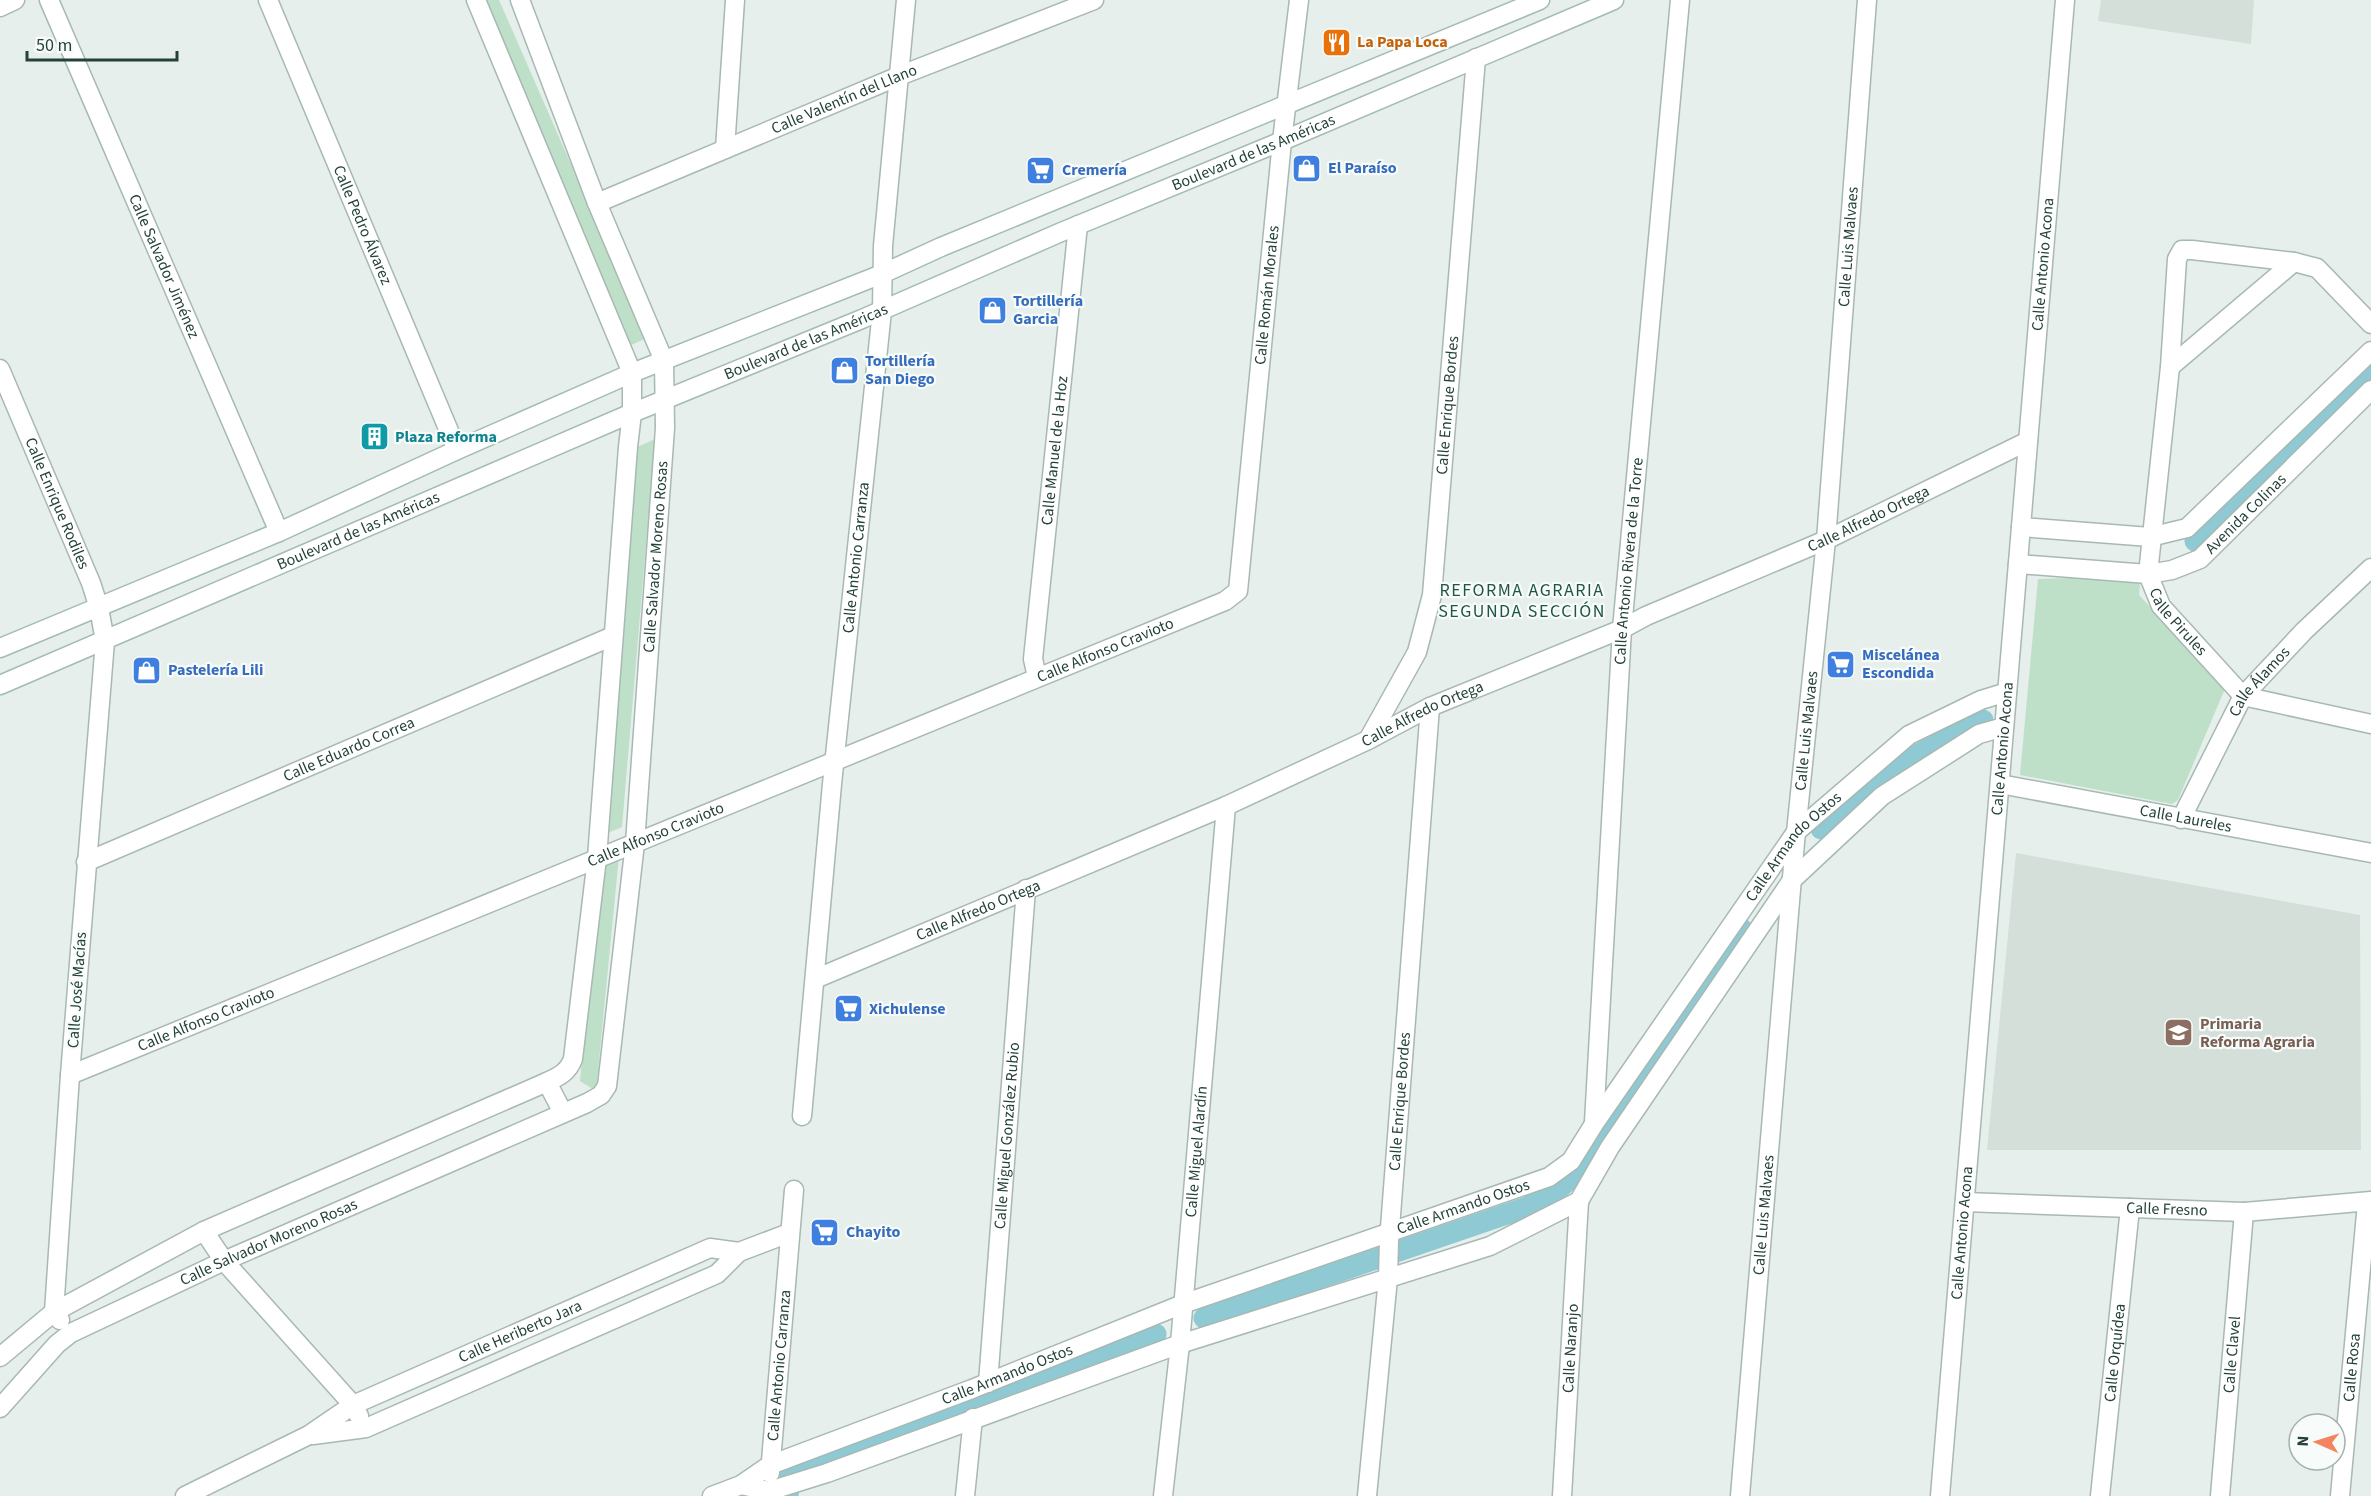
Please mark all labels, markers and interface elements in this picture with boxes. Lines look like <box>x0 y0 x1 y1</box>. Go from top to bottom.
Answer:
scale bar <box>27 24 177 62</box>
restaurant icon: La Papa Loca <box>1320 26 1352 58</box>
place label: La Papa Loca <box>1357 31 1448 53</box>
text: 50 m <box>36 33 72 58</box>
street label: Calle Valentín del Llano <box>768 59 920 140</box>
street label: Boulevard de las Américas <box>1168 109 1339 196</box>
shop icon: El Paraíso <box>1291 152 1323 184</box>
supermarket icon: Cremería <box>1025 154 1057 186</box>
place label: El Paraíso <box>1328 157 1397 179</box>
place label: Cremería <box>1062 159 1127 181</box>
street label: Calle Pedro Álvarez <box>328 162 397 288</box>
street label: Calle Luis Malvaes <box>1833 186 1864 308</box>
street label: Calle Salvador Jiménez <box>123 191 205 342</box>
street label: Calle Antonio Acona <box>2026 197 2059 332</box>
street label: Calle Román Morales <box>1249 224 1285 366</box>
place label: Tortillería Garcia <box>1013 290 1083 330</box>
shop icon: Tortillería Garcia <box>976 294 1008 326</box>
street label: Boulevard de las Américas <box>721 298 891 385</box>
street label: Calle Enrique Bordes <box>1431 335 1464 475</box>
place label: Tortillería San Diego <box>865 350 935 390</box>
shop icon: Tortillería San Diego <box>828 354 860 386</box>
street label: Calle Manuel de la Hoz <box>1036 375 1073 526</box>
building icon: Plaza Reforma <box>358 421 390 453</box>
place label: Plaza Reforma <box>395 426 497 448</box>
street label: Calle Enrique Rodiles <box>19 434 95 573</box>
street label: Calle Antonio Rivera de la Torre <box>1609 456 1649 665</box>
street label: Calle Salvador Moreno Rosas <box>638 460 674 653</box>
street label: Avenida Colinas <box>2200 469 2291 559</box>
street label: Calle Alfredo Ortega <box>1804 480 1933 558</box>
street label: Calle Antonio Carranza <box>837 481 875 634</box>
street label: Boulevard de las Américas <box>273 486 443 576</box>
district label: REFORMA AGRARIA SEGUNDA SECCIÓN <box>1438 578 1606 624</box>
street label: Calle Pirules <box>2144 584 2212 661</box>
street label: Calle Alfonso Cravioto <box>1033 612 1177 688</box>
street label: Calle Álamos <box>2223 641 2295 720</box>
place label: Miscelánea Escondida <box>1862 644 1940 684</box>
supermarket icon: Miscelánea Escondida <box>1825 648 1857 680</box>
shop icon: Pastelería Lili <box>131 654 163 686</box>
place label: Pastelería Lili <box>168 659 263 681</box>
street label: Calle Luis Malvaes <box>1789 670 1824 792</box>
street label: Calle Alfredo Ortega <box>1358 675 1487 753</box>
street label: Calle Antonio Acona <box>1986 681 2019 816</box>
street label: Calle Eduardo Correa <box>280 711 418 787</box>
street label: Calle Armando Ostos <box>1740 786 1847 906</box>
street label: Calle Alfonso Cravioto <box>584 797 727 873</box>
street label: Calle Laureles <box>2138 799 2234 838</box>
street label: Calle Alfredo Ortega <box>912 874 1044 946</box>
street label: Calle José Macías <box>62 931 92 1049</box>
street label: Calle Alfonso Cravioto <box>134 981 278 1057</box>
supermarket icon: Xichulense <box>832 993 864 1025</box>
place label: Xichulense <box>869 998 946 1020</box>
place label: Primaria Reforma Agraria <box>2200 1013 2315 1053</box>
school or university icon: Primaria Reforma Agraria <box>2163 1017 2195 1049</box>
street label: Calle Enrique Bordes <box>1383 1031 1416 1172</box>
street label: Calle Miguel González Rubio <box>989 1041 1025 1230</box>
street label: Calle Miguel Alardín <box>1180 1085 1213 1218</box>
street label: Calle Luis Malvaes <box>1748 1154 1780 1276</box>
street label: Calle Antonio Acona <box>1945 1165 1979 1300</box>
street label: Calle Armando Ostos <box>1394 1174 1533 1240</box>
street label: Calle Salvador Moreno Rosas <box>176 1193 361 1291</box>
street label: Calle Fresno <box>2126 1197 2208 1222</box>
supermarket icon: Chayito <box>809 1216 841 1248</box>
place label: Chayito <box>846 1221 900 1243</box>
street label: Calle Antonio Carranza <box>762 1289 797 1442</box>
street label: Calle Heriberto Jara <box>455 1295 585 1368</box>
street label: Calle Orquídea <box>2099 1302 2131 1403</box>
street label: Calle Naranjo <box>1557 1303 1584 1394</box>
street label: Calle Clavel <box>2218 1315 2246 1394</box>
street label: Calle Rosa <box>2338 1332 2366 1403</box>
street label: Calle Armando Ostos <box>938 1338 1076 1410</box>
north arrow <box>2287 1412 2347 1472</box>
text: N <box>2292 1435 2314 1447</box>

